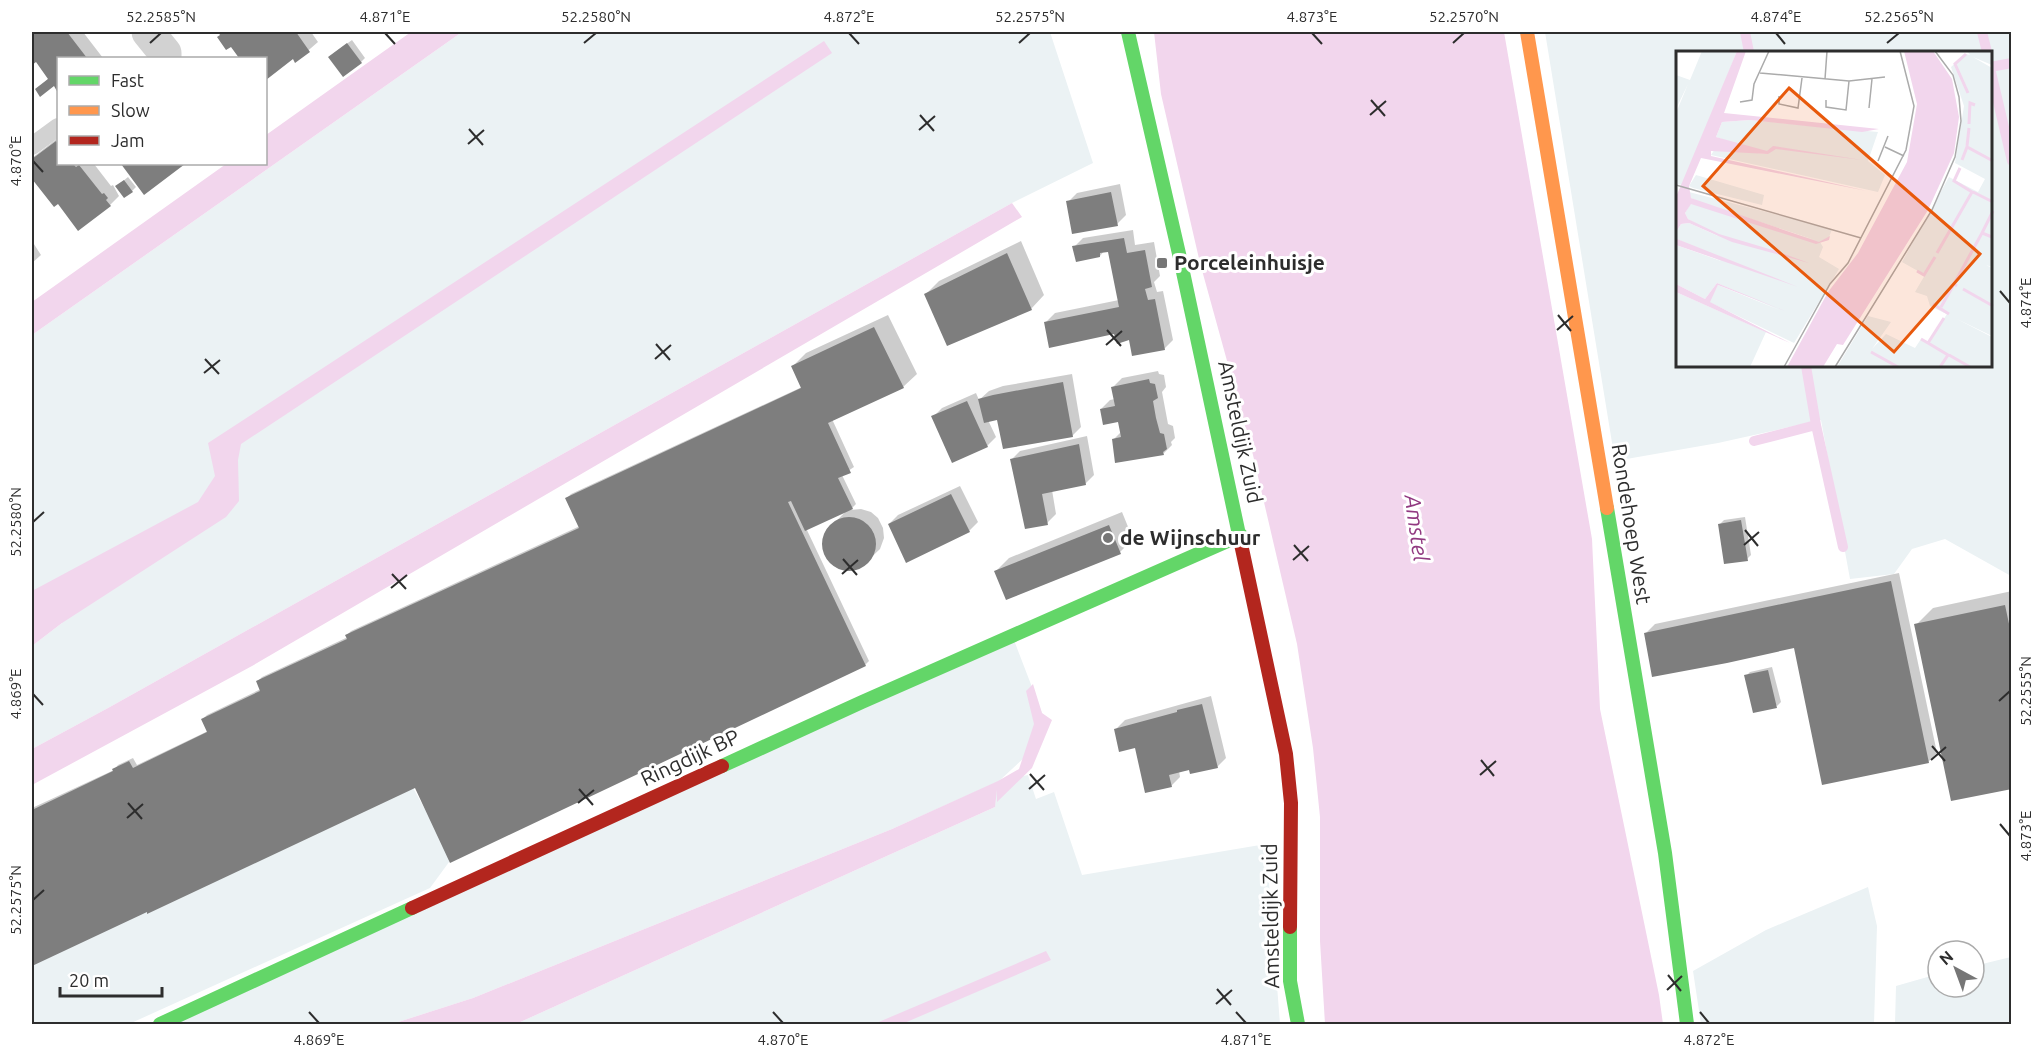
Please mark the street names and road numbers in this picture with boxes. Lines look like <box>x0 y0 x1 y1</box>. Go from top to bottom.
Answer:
street label: Amsteldijk Zuid <box>1214 358 1268 505</box>
street label: Rondehoep West <box>1607 442 1657 606</box>
street label: Ringdijk BP <box>636 724 743 790</box>
street label: Amsteldijk Zuid <box>1257 843 1283 989</box>

